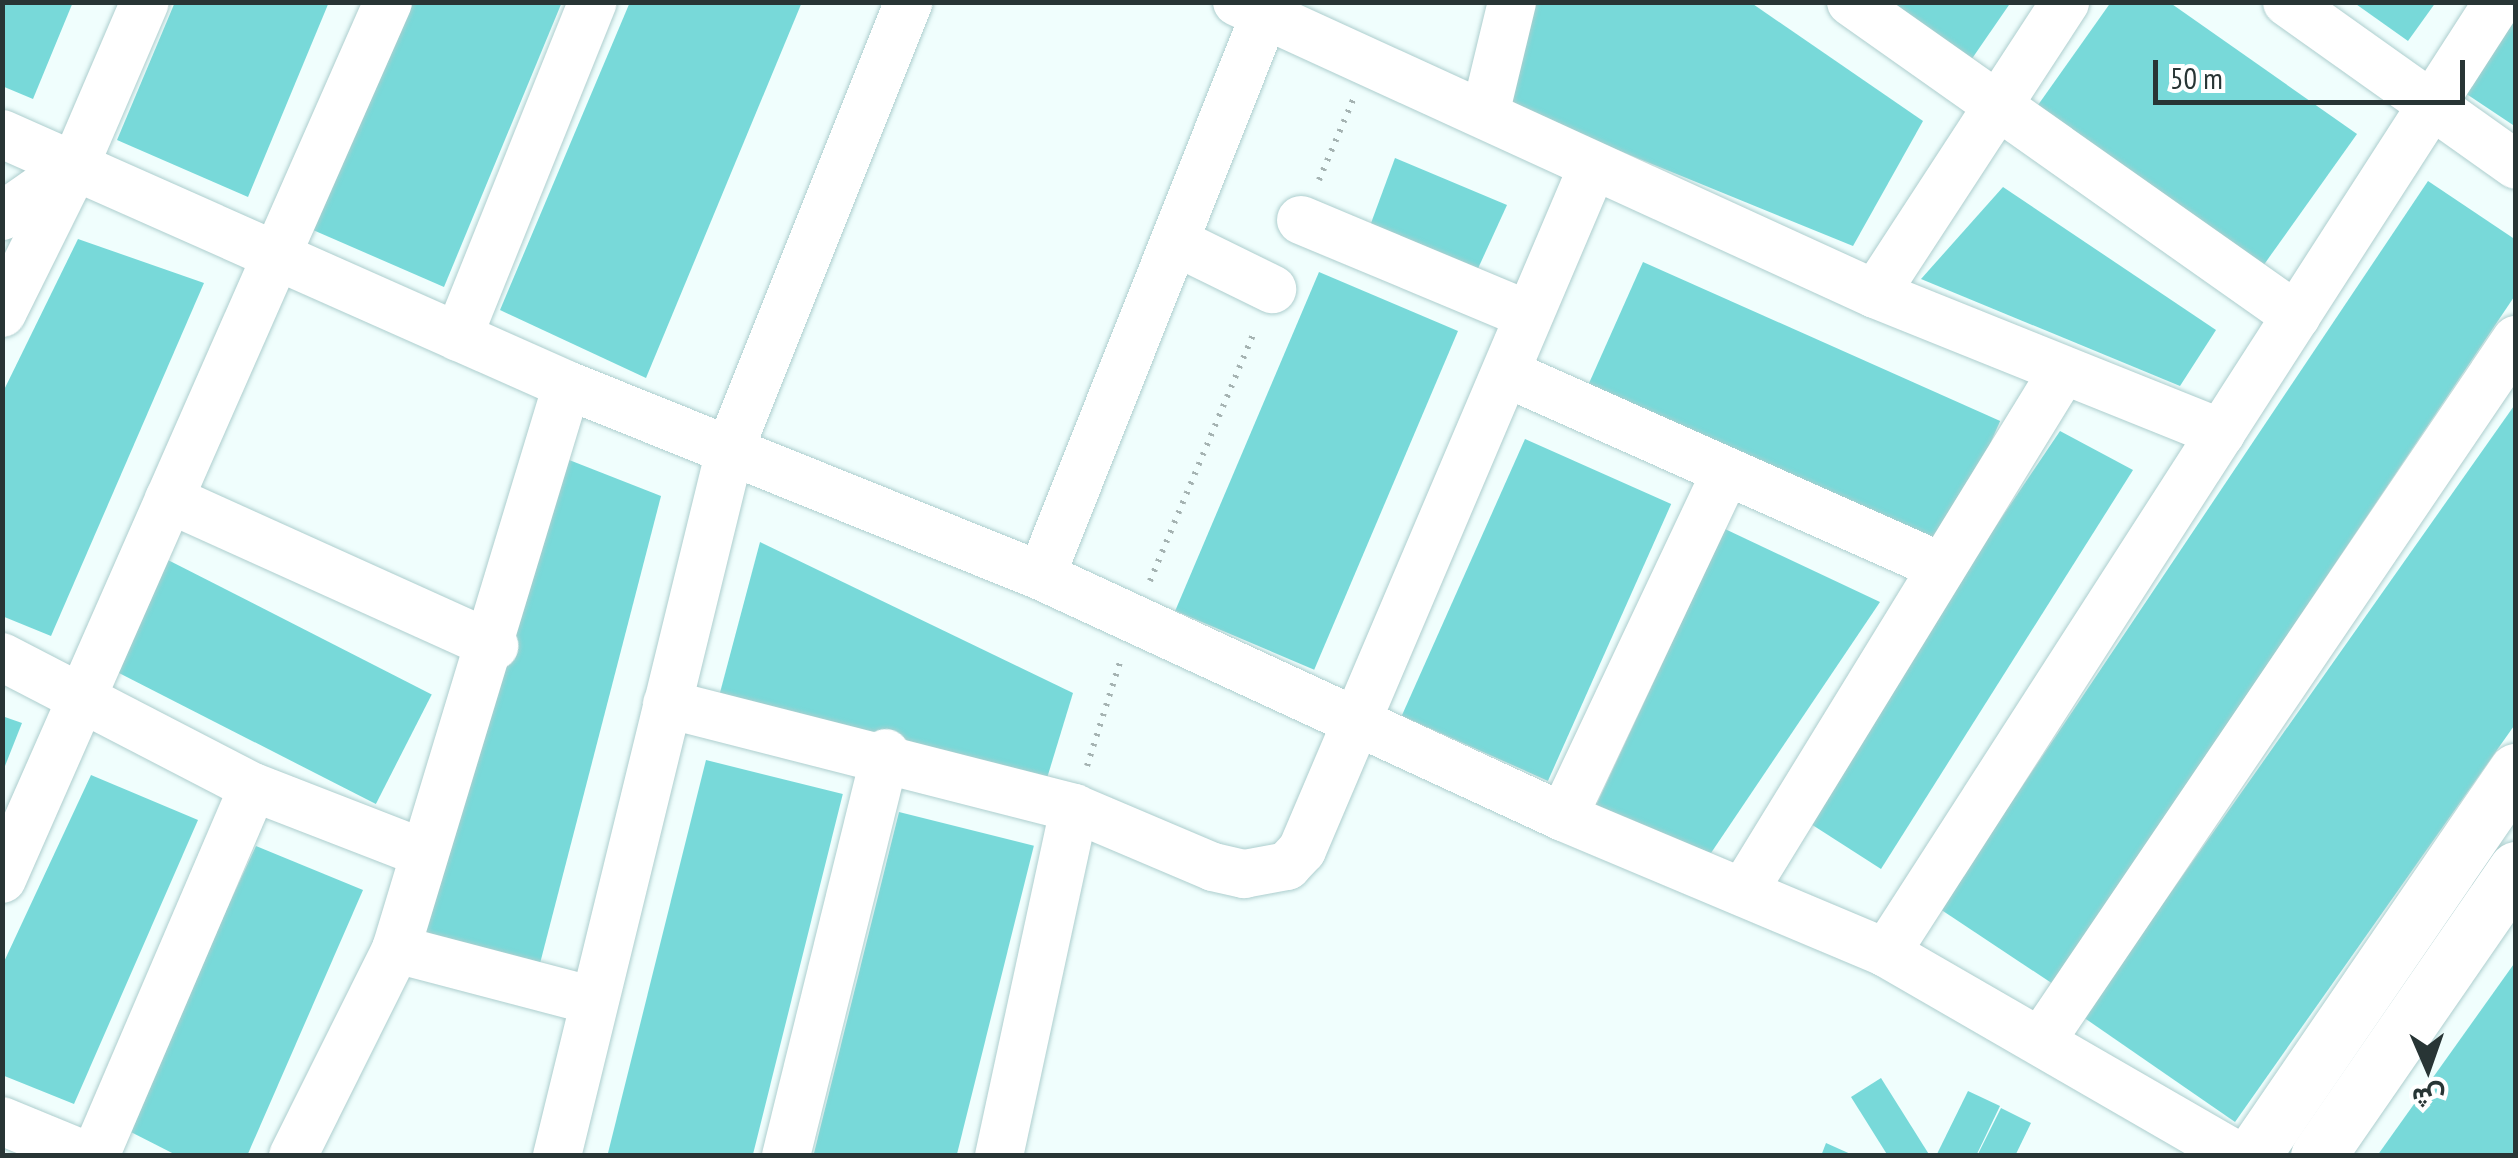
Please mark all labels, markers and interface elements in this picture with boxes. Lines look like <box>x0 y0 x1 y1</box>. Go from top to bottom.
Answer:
scale bar <box>2158 40 2470 102</box>
text: 50 m <box>2170 58 2223 97</box>
north arrow <box>2378 1018 2478 1118</box>
text: ش <box>2412 1079 2447 1118</box>

